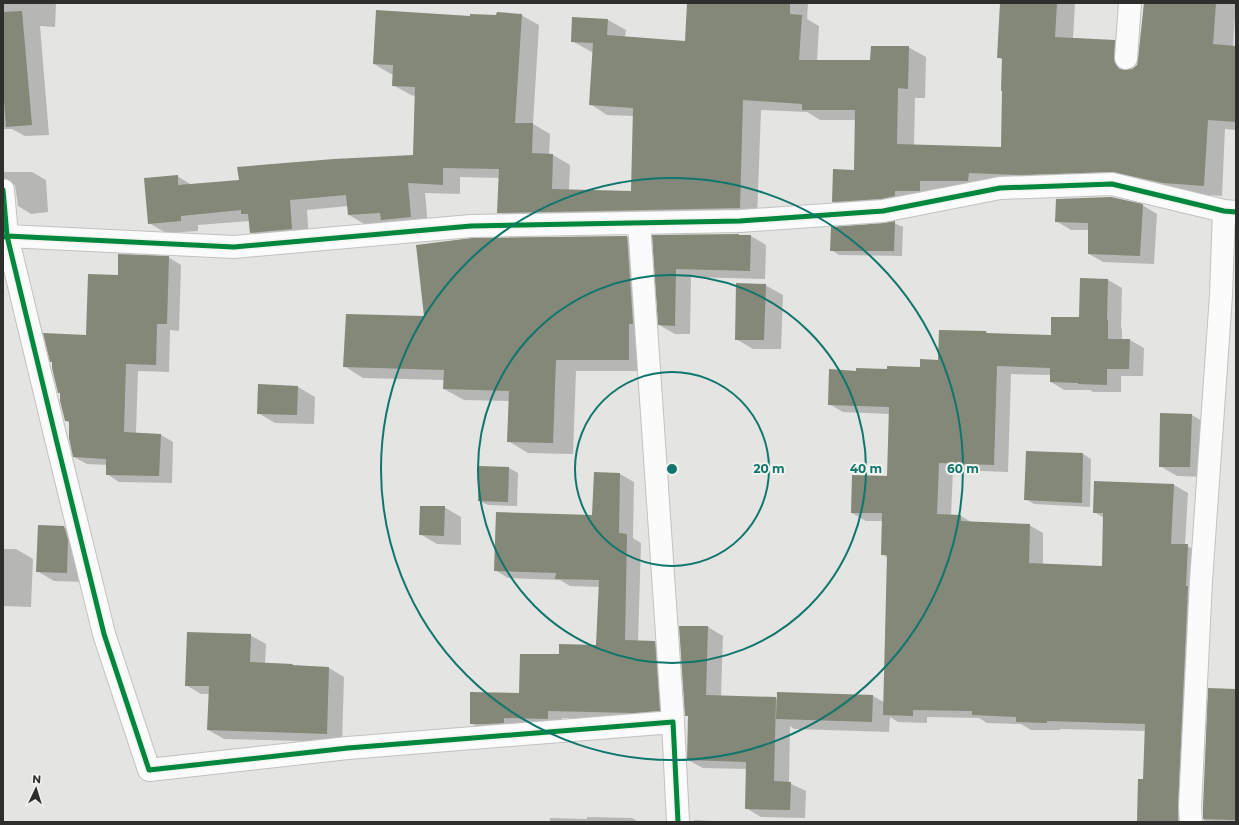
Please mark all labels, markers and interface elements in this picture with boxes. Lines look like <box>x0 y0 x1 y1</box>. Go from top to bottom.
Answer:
text: 20 m <box>753 461 785 476</box>
text: 40 m <box>850 461 882 476</box>
text: 60 m <box>947 461 979 476</box>
centre of rings <box>665 462 679 476</box>
north arrow <box>16 769 56 809</box>
text: N <box>32 772 42 786</box>

